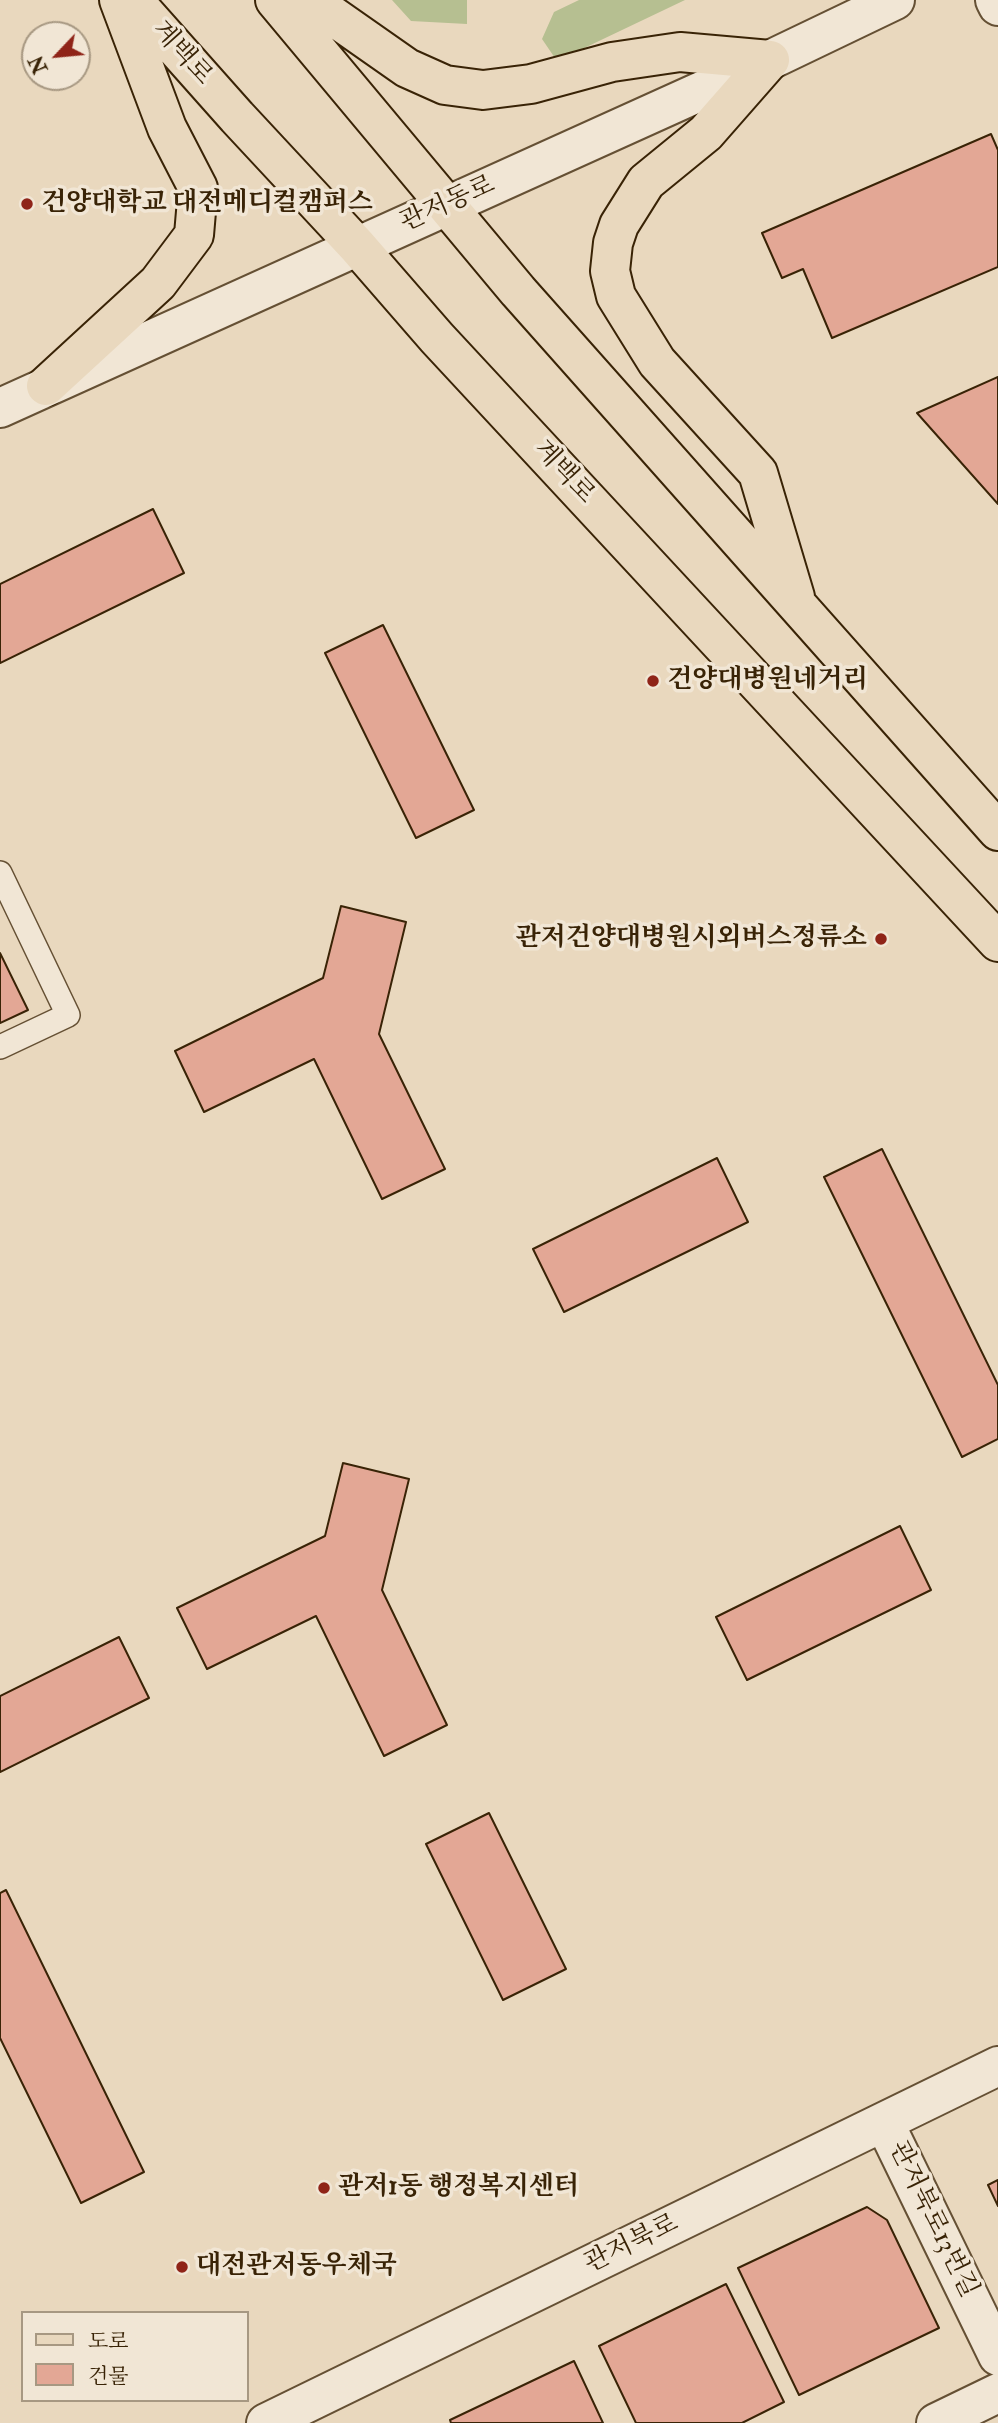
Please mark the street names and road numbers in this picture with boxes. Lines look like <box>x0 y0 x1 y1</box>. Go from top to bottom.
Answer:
street label: 계백로 <box>144 16 218 92</box>
street label: 관저동로 <box>396 170 500 240</box>
street label: 계백로 <box>526 435 600 511</box>
street label: 관저북로13번길 <box>881 2137 983 2303</box>
street label: 관저북로 <box>580 2209 684 2281</box>

